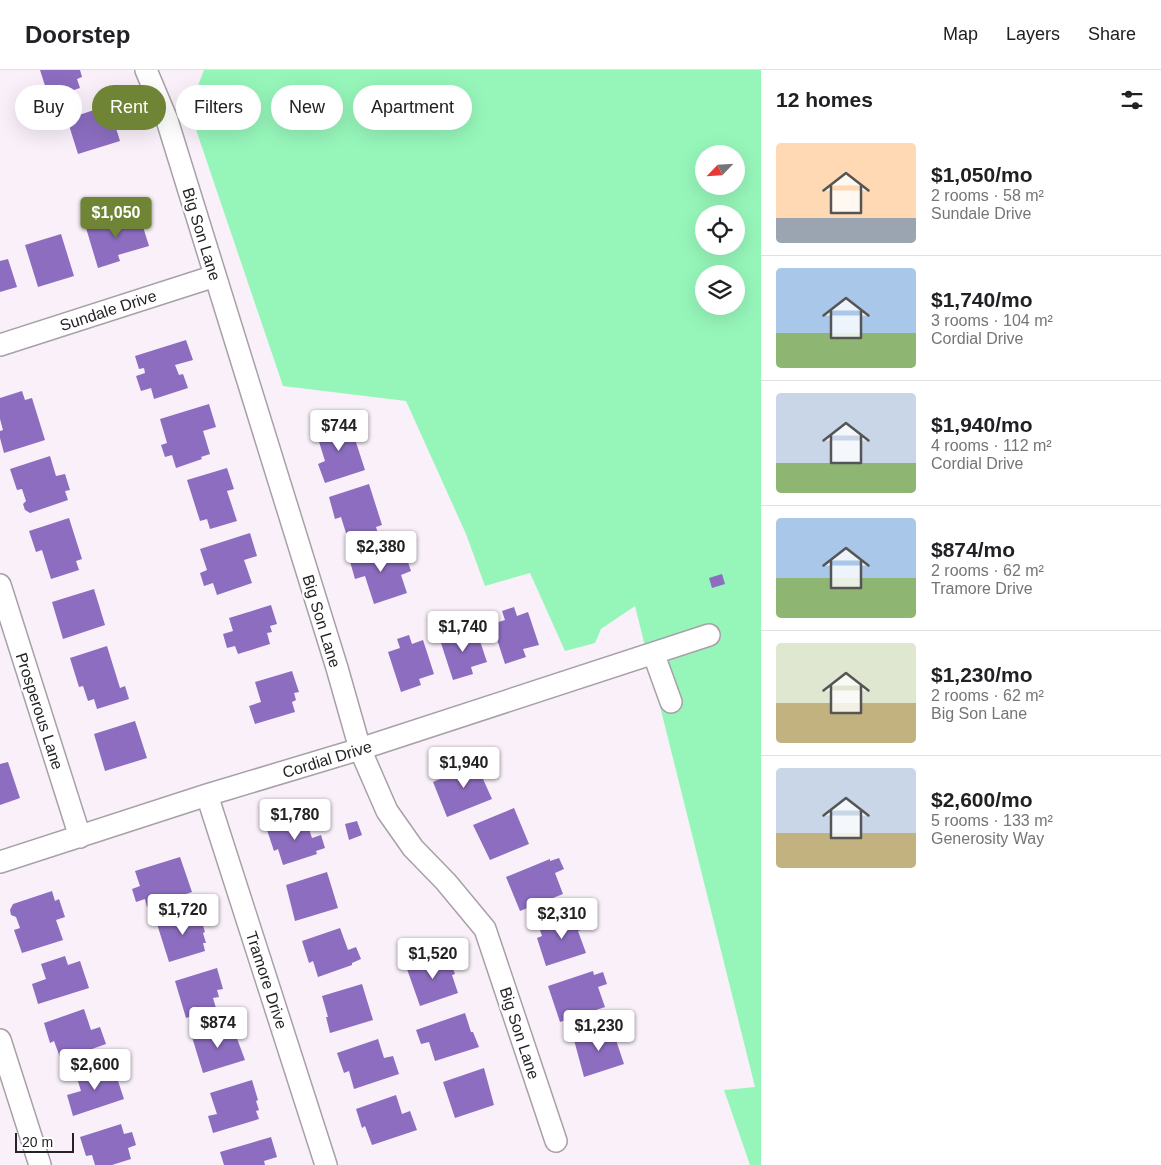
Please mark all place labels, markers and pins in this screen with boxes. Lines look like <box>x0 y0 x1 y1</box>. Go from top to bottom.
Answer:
pin: $1,050 <box>75 196 157 239</box>
pin: $744 <box>309 410 369 452</box>
pin: $2,380 <box>340 530 422 573</box>
pin: $1,740 <box>422 610 504 653</box>
pin: $1,940 <box>423 746 505 789</box>
pin: $1,780 <box>254 798 336 841</box>
pin: $1,720 <box>142 894 224 936</box>
pin: $2,310 <box>521 898 603 940</box>
pin: $1,520 <box>392 938 474 980</box>
pin: $874 <box>188 1006 248 1049</box>
pin: $1,230 <box>558 1010 640 1052</box>
pin: $2,600 <box>54 1048 136 1091</box>

